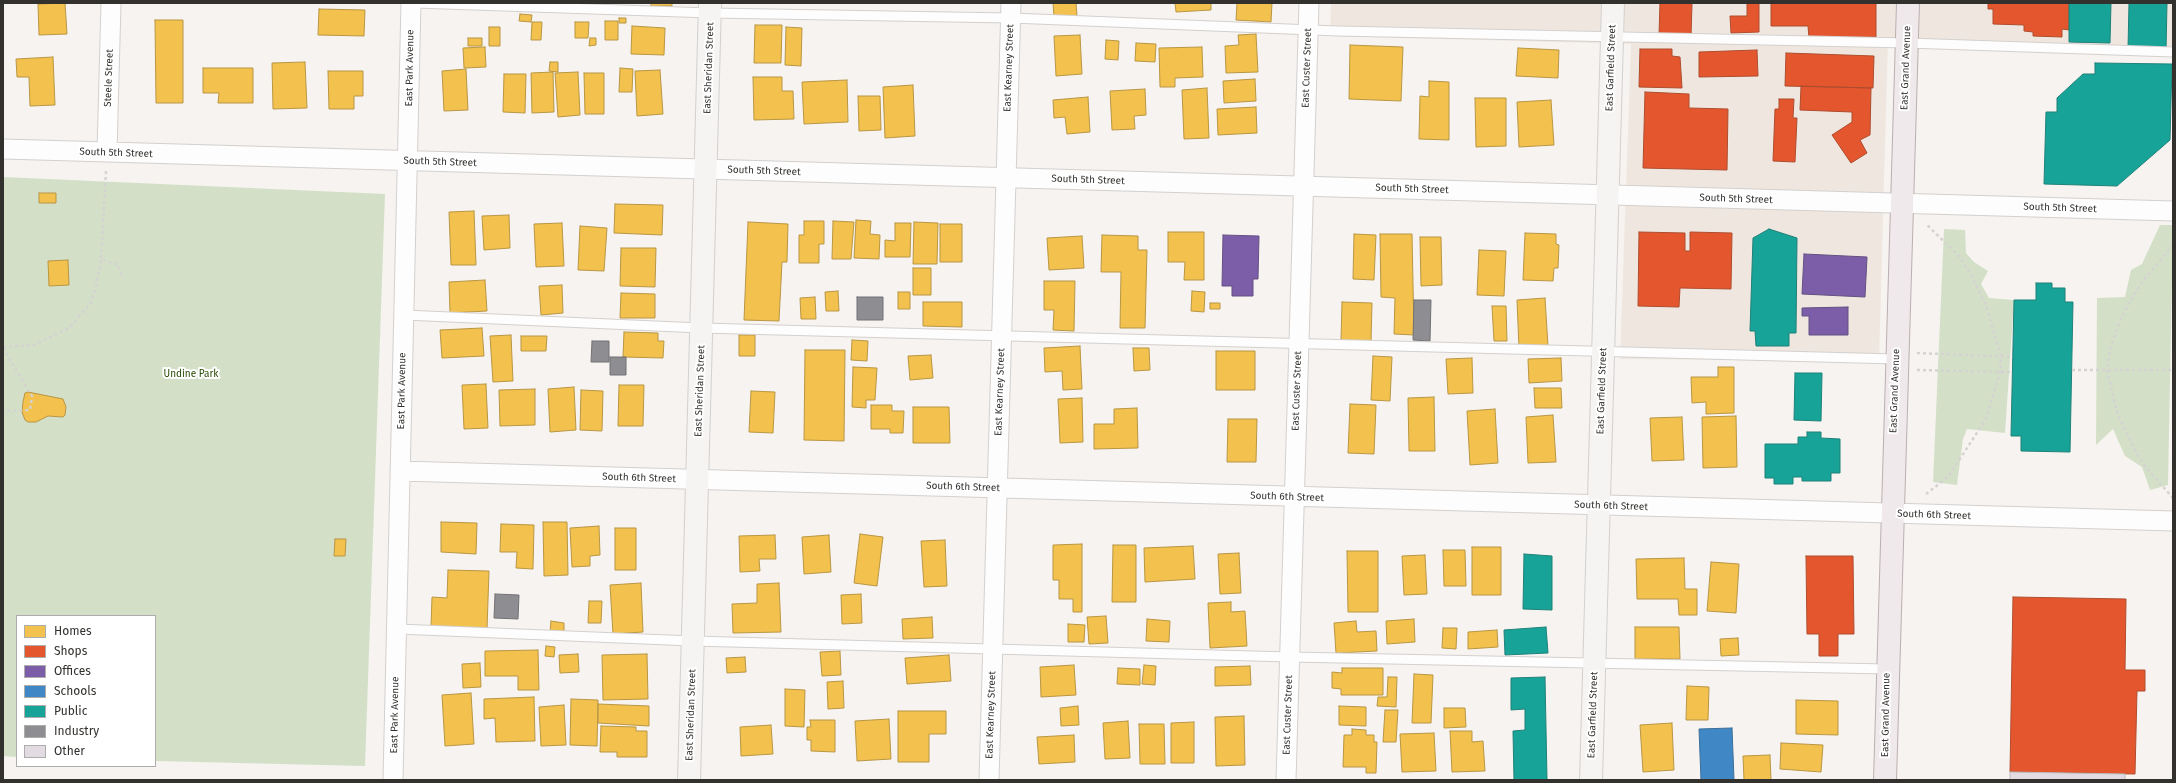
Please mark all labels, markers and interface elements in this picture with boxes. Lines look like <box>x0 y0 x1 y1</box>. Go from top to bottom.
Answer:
street label: East Sheridan Street <box>701 22 717 114</box>
street label: East Kearney Street <box>1001 24 1017 112</box>
street label: East Garfield Street <box>1603 24 1619 112</box>
street label: East Grand Avenue <box>1899 26 1913 110</box>
street label: East Custer Street <box>1300 28 1314 108</box>
street label: East Park Avenue <box>403 29 417 107</box>
street label: Steele Street <box>102 49 116 107</box>
street label: South 5th Street <box>79 146 153 160</box>
street label: South 5th Street <box>403 155 477 169</box>
street label: South 5th Street <box>727 164 801 178</box>
street label: South 5th Street <box>1051 173 1125 187</box>
street label: South 5th Street <box>1375 182 1449 196</box>
street label: South 5th Street <box>1699 192 1773 206</box>
street label: South 5th Street <box>2023 201 2097 215</box>
street label: East Sheridan Street <box>692 345 708 437</box>
street label: East Garfield Street <box>1594 347 1610 435</box>
street label: East Kearney Street <box>992 348 1008 436</box>
street label: East Grand Avenue <box>1888 349 1902 433</box>
street label: East Custer Street <box>1290 351 1304 431</box>
street label: East Park Avenue <box>395 352 409 430</box>
park label: Undine Park <box>164 368 218 380</box>
street label: South 6th Street <box>602 471 676 485</box>
street label: South 6th Street <box>926 480 1000 494</box>
street label: South 6th Street <box>1250 490 1324 504</box>
street label: South 6th Street <box>1574 499 1648 513</box>
street label: South 6th Street <box>1897 508 1971 522</box>
legend <box>16 615 156 767</box>
text: Homes <box>54 624 92 638</box>
text: Shops <box>54 644 87 658</box>
text: Offices <box>54 664 91 678</box>
street label: East Sheridan Street <box>683 669 699 761</box>
street label: East Kearney Street <box>983 671 999 759</box>
street label: East Garfield Street <box>1585 671 1601 759</box>
street label: East Grand Avenue <box>1879 673 1893 757</box>
street label: East Custer Street <box>1281 675 1295 755</box>
street label: East Park Avenue <box>388 676 402 754</box>
text: Schools <box>54 684 96 698</box>
text: Public <box>54 704 87 718</box>
text: Industry <box>54 724 99 738</box>
text: Other <box>54 744 85 758</box>

